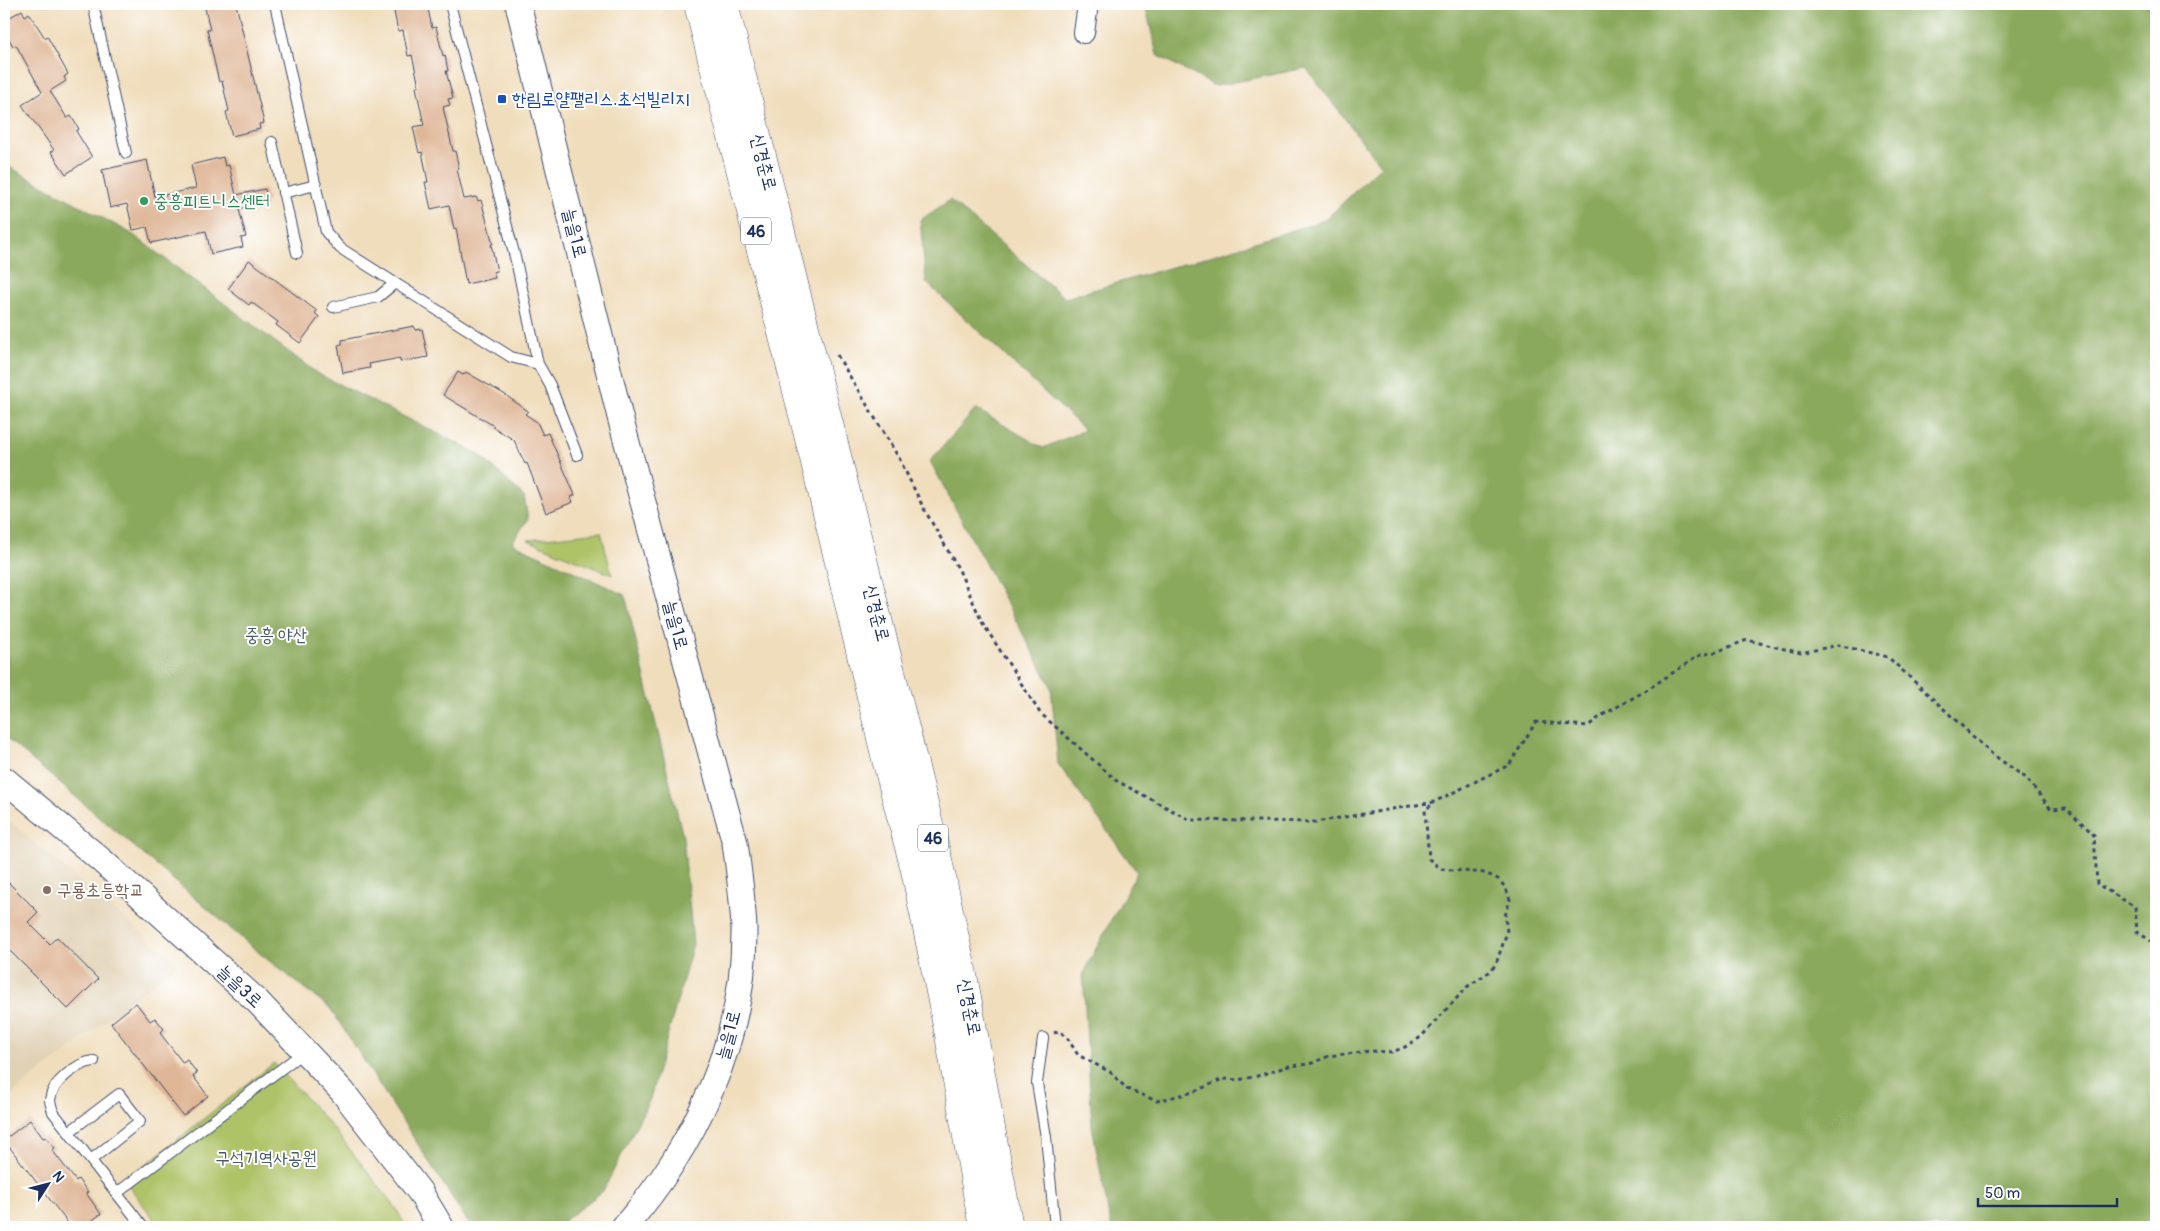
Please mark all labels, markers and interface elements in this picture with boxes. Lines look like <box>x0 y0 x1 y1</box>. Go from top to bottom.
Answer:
place label: 한림로얄팰리스.초석빌리지 <box>512 88 690 111</box>
marker: 한림로얄팰리스.초석빌리지 <box>496 93 508 105</box>
street label: 신경춘로 <box>745 131 782 193</box>
place label: 중흥피트니스센터 <box>154 190 270 213</box>
marker: 중흥피트니스센터 <box>138 195 150 207</box>
street label: 늘을1로 <box>557 206 592 260</box>
road number: 46 <box>741 218 771 245</box>
street label: 신경춘로 <box>858 582 895 644</box>
street label: 늘을1로 <box>658 598 693 652</box>
park label: 중흥 야산 <box>245 624 307 647</box>
road number: 46 <box>918 824 948 851</box>
place label: 구룡초등학교 <box>57 879 144 902</box>
marker: 구룡초등학교 <box>41 884 53 896</box>
street label: 늘을3로 <box>212 960 267 1013</box>
street label: 신경춘로 <box>953 976 986 1038</box>
street label: 늘을1로 <box>711 1008 746 1062</box>
park label: 구석기역사공원 <box>215 1147 317 1170</box>
north arrow <box>22 1158 72 1208</box>
text: N <box>48 1168 68 1185</box>
scale bar <box>1978 1176 2116 1208</box>
text: 50 m <box>1985 1184 2020 1203</box>

